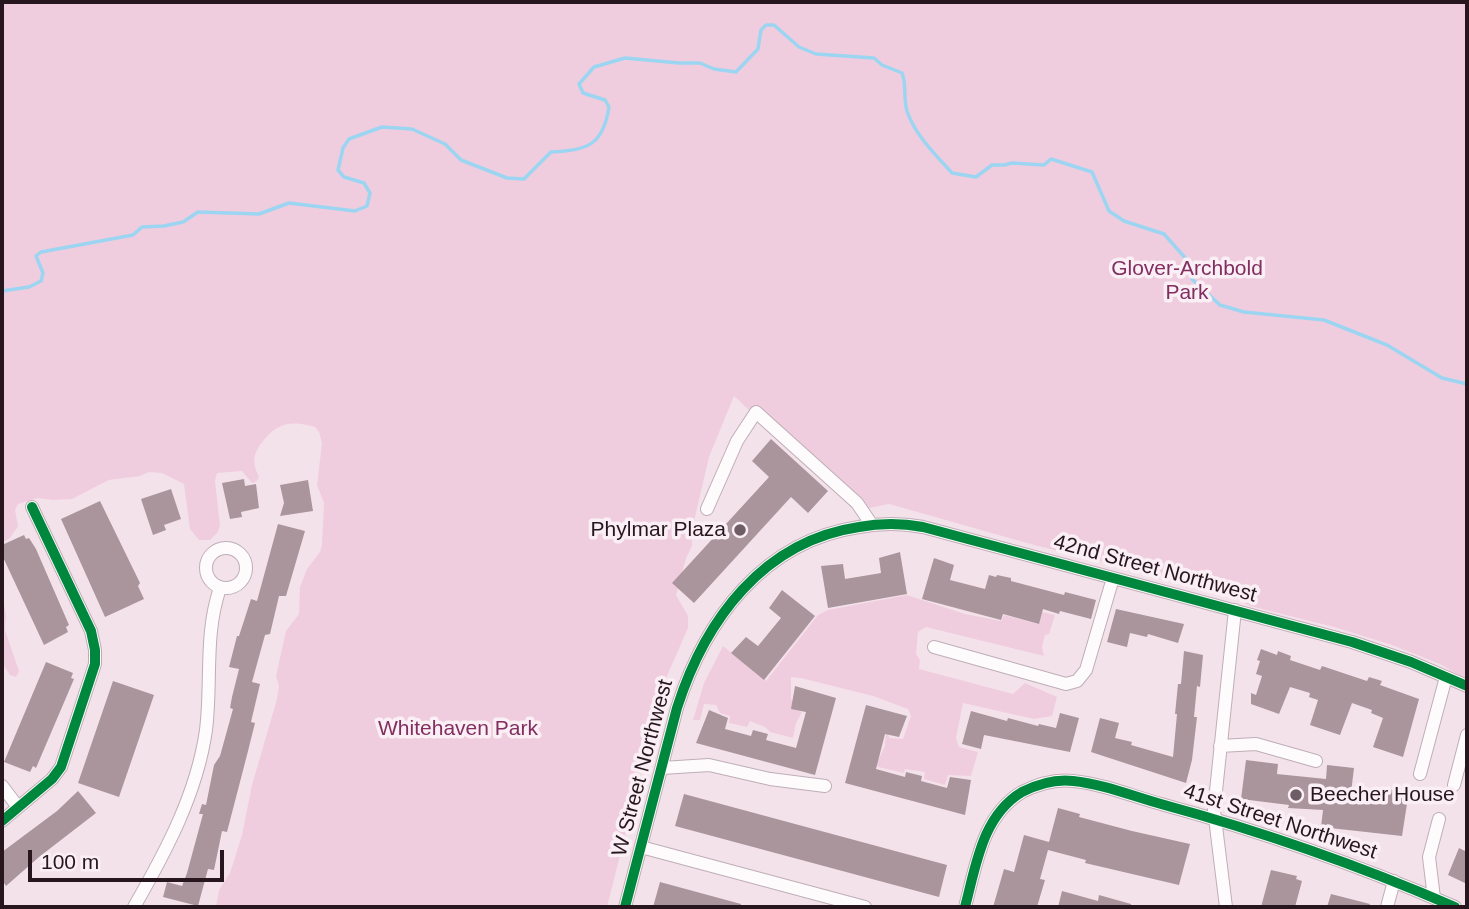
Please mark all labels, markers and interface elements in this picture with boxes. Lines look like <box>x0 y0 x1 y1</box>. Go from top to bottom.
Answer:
park label: Glover-Archbold Park <box>1111 256 1263 306</box>
place label: Phylmar Plaza <box>591 517 726 543</box>
marker: Phylmar Plaza <box>732 522 748 538</box>
street label: 42nd Street Northwest <box>1051 530 1259 608</box>
street label: W Street Northwest <box>607 677 679 859</box>
park label: Whitehaven Park <box>378 716 538 742</box>
street label: 41st Street Northwest <box>1180 779 1380 865</box>
place label: Beecher House <box>1310 782 1455 808</box>
marker: Beecher House <box>1288 787 1304 803</box>
scale bar <box>32 836 228 880</box>
text: 100 m <box>41 850 99 873</box>

